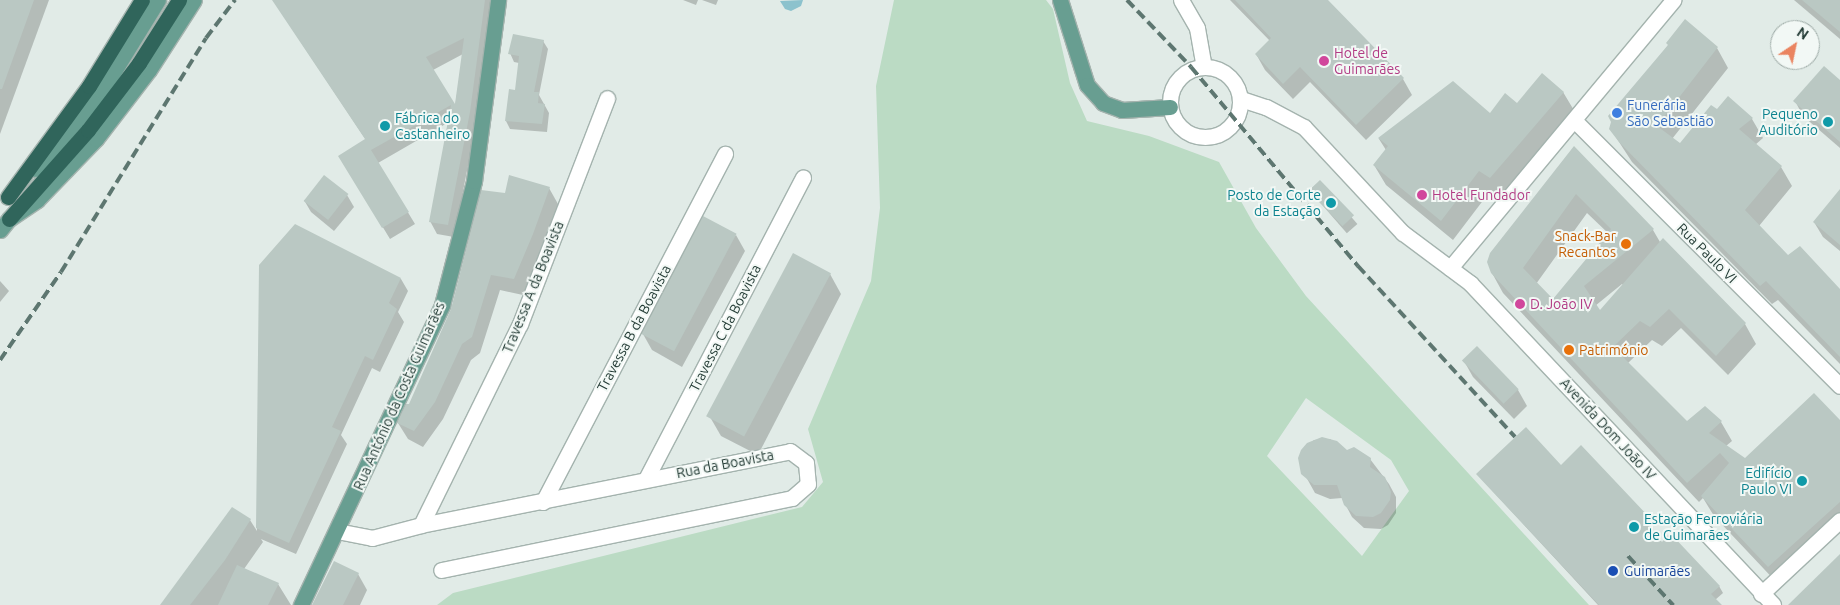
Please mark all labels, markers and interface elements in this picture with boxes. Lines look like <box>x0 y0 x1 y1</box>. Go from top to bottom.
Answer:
north arrow <box>1770 20 1820 70</box>
text: N <box>1794 24 1812 43</box>
place label: Hotel de Guimarães <box>1334 45 1400 78</box>
marker: Hotel de Guimarães <box>1318 55 1330 67</box>
place label: Funerária São Sebastião <box>1627 97 1714 130</box>
place label: Pequeno Auditório <box>1759 106 1818 138</box>
marker: Funerária São Sebastião <box>1611 107 1623 119</box>
place label: Fábrica do Castanheiro <box>395 110 470 142</box>
marker: Pequeno Auditório <box>1822 116 1834 128</box>
marker: Fábrica do Castanheiro <box>379 120 391 132</box>
place label: Posto de Corte da Estação <box>1227 187 1321 220</box>
place label: Hotel Fundador <box>1432 187 1530 203</box>
marker: Hotel Fundador <box>1416 189 1428 201</box>
marker: Posto de Corte da Estação <box>1325 197 1337 209</box>
street label: Travessa A da Boavista <box>499 218 567 356</box>
street label: Rua Paulo VI <box>1673 219 1741 287</box>
place label: Snack-Bar Recantos <box>1555 228 1616 260</box>
marker: Snack-Bar Recantos <box>1620 238 1632 250</box>
street label: Travessa B da Boavista <box>594 262 674 394</box>
street label: Travessa C da Boavista <box>686 262 764 394</box>
place label: D. João IV <box>1530 296 1592 312</box>
marker: D. João IV <box>1514 298 1526 310</box>
street label: Rua António da Costa Guimarães <box>350 299 448 493</box>
place label: Património <box>1579 342 1649 358</box>
marker: Património <box>1563 344 1575 356</box>
street label: Avenida Dom João IV <box>1557 375 1659 483</box>
street label: Rua da Boavista <box>675 446 775 482</box>
place label: Edifício Paulo VI <box>1741 465 1792 498</box>
marker: Edifício Paulo VI <box>1796 475 1808 487</box>
place label: Estação Ferroviária de Guimarães <box>1644 511 1763 544</box>
marker: Estação Ferroviária de Guimarães <box>1628 521 1640 533</box>
place label: Guimarães <box>1624 563 1690 579</box>
marker: Guimarães <box>1606 564 1620 578</box>

